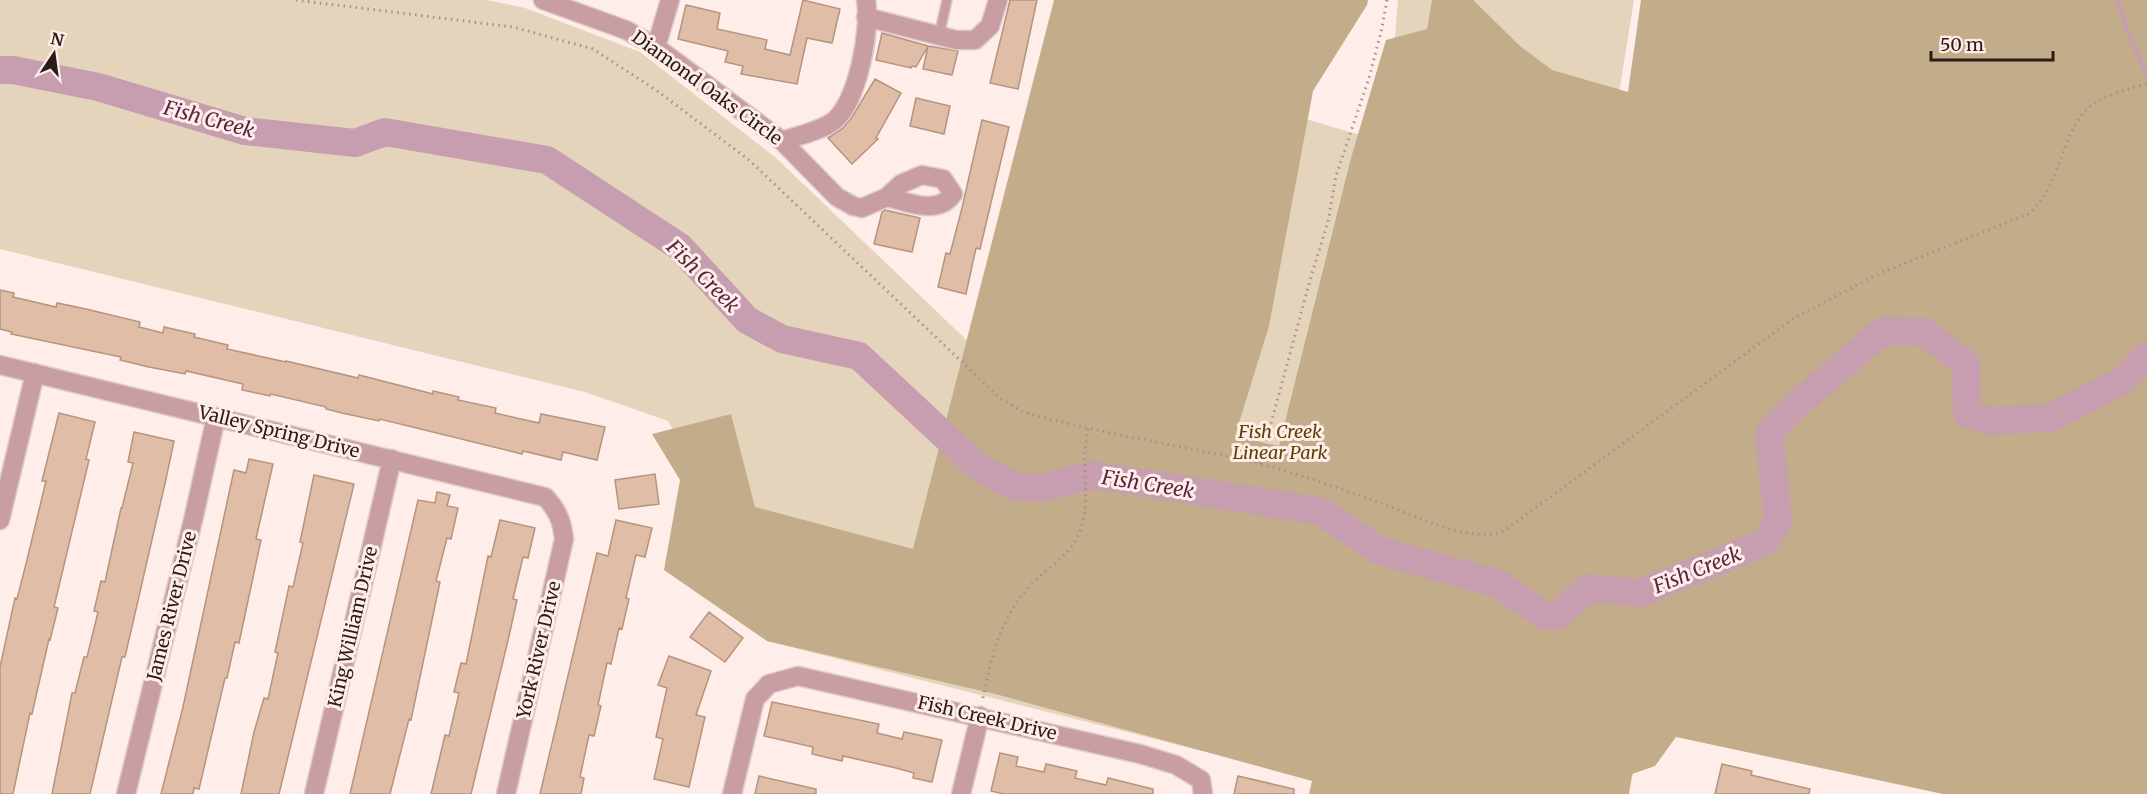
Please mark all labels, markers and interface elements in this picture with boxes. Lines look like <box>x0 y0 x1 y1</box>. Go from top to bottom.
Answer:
north arrow <box>24 24 84 84</box>
scale bar <box>1931 24 2052 62</box>
street label: Diamond Oaks Circle <box>628 25 787 150</box>
text: N <box>49 28 66 51</box>
text: 50 m <box>1940 33 1984 56</box>
water label: Fish Creek <box>160 94 257 143</box>
water label: Fish Creek <box>661 233 745 317</box>
street label: Valley Spring Drive <box>195 400 362 463</box>
park label: Fish Creek Linear Park <box>1233 420 1327 464</box>
water label: Fish Creek <box>1099 464 1196 503</box>
street label: James River Drive <box>142 529 201 684</box>
water label: Fish Creek <box>1648 541 1745 599</box>
street label: King William Drive <box>323 544 382 710</box>
street label: York River Drive <box>511 579 566 722</box>
street label: Fish Creek Drive <box>915 690 1059 745</box>

